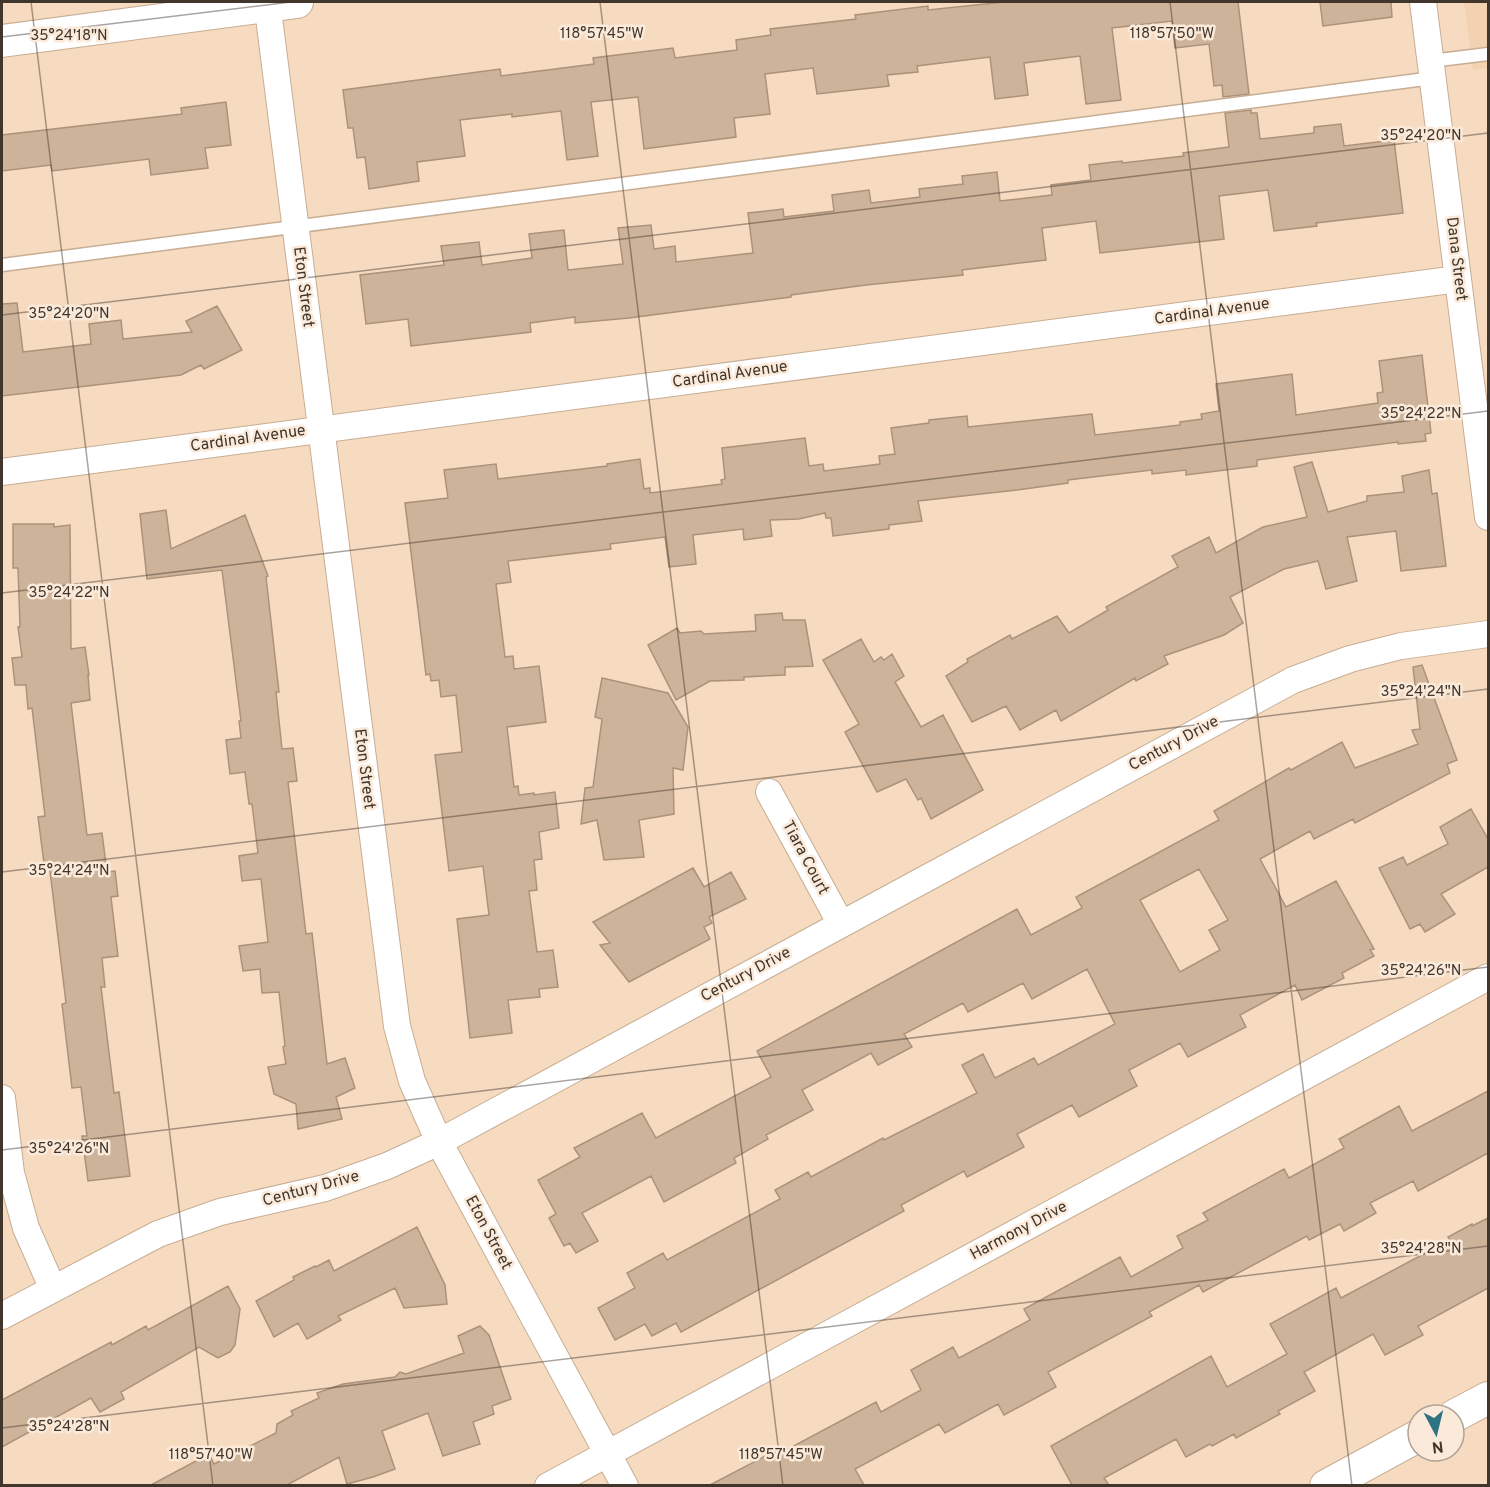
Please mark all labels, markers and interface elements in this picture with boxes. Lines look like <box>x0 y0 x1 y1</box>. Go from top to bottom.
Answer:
text: 118°57'45"W <box>560 25 644 44</box>
text: 118°57'50"W <box>1130 25 1214 44</box>
text: 35°24'18"N <box>30 27 108 46</box>
text: 35°24'20"N <box>1380 127 1462 146</box>
street label: Dana Street <box>1441 216 1471 302</box>
street label: Eton Street <box>288 246 318 328</box>
street label: Cardinal Avenue <box>1153 294 1271 330</box>
text: 35°24'20"N <box>28 305 110 324</box>
street label: Cardinal Avenue <box>671 357 789 393</box>
text: 35°24'22"N <box>1380 405 1462 424</box>
street label: Cardinal Avenue <box>189 421 307 457</box>
text: 35°24'22"N <box>28 584 110 603</box>
text: 35°24'24"N <box>1380 683 1462 702</box>
street label: Century Drive <box>1125 712 1223 776</box>
street label: Eton Street <box>349 728 379 810</box>
street label: Tiara Court <box>777 818 833 898</box>
text: 35°24'24"N <box>28 862 110 881</box>
street label: Century Drive <box>697 943 795 1007</box>
text: 35°24'26"N <box>1381 962 1461 981</box>
text: 35°24'26"N <box>29 1140 109 1159</box>
street label: Century Drive <box>260 1166 362 1212</box>
street label: Eton Street <box>460 1193 516 1273</box>
street label: Harmony Drive <box>967 1197 1071 1265</box>
text: 35°24'28"N <box>1380 1240 1462 1259</box>
north arrow <box>1406 1403 1466 1463</box>
text: 35°24'28"N <box>28 1418 110 1437</box>
text: N <box>1431 1435 1445 1457</box>
text: 118°57'40"W <box>169 1446 253 1465</box>
text: 118°57'45"W <box>739 1446 823 1465</box>

